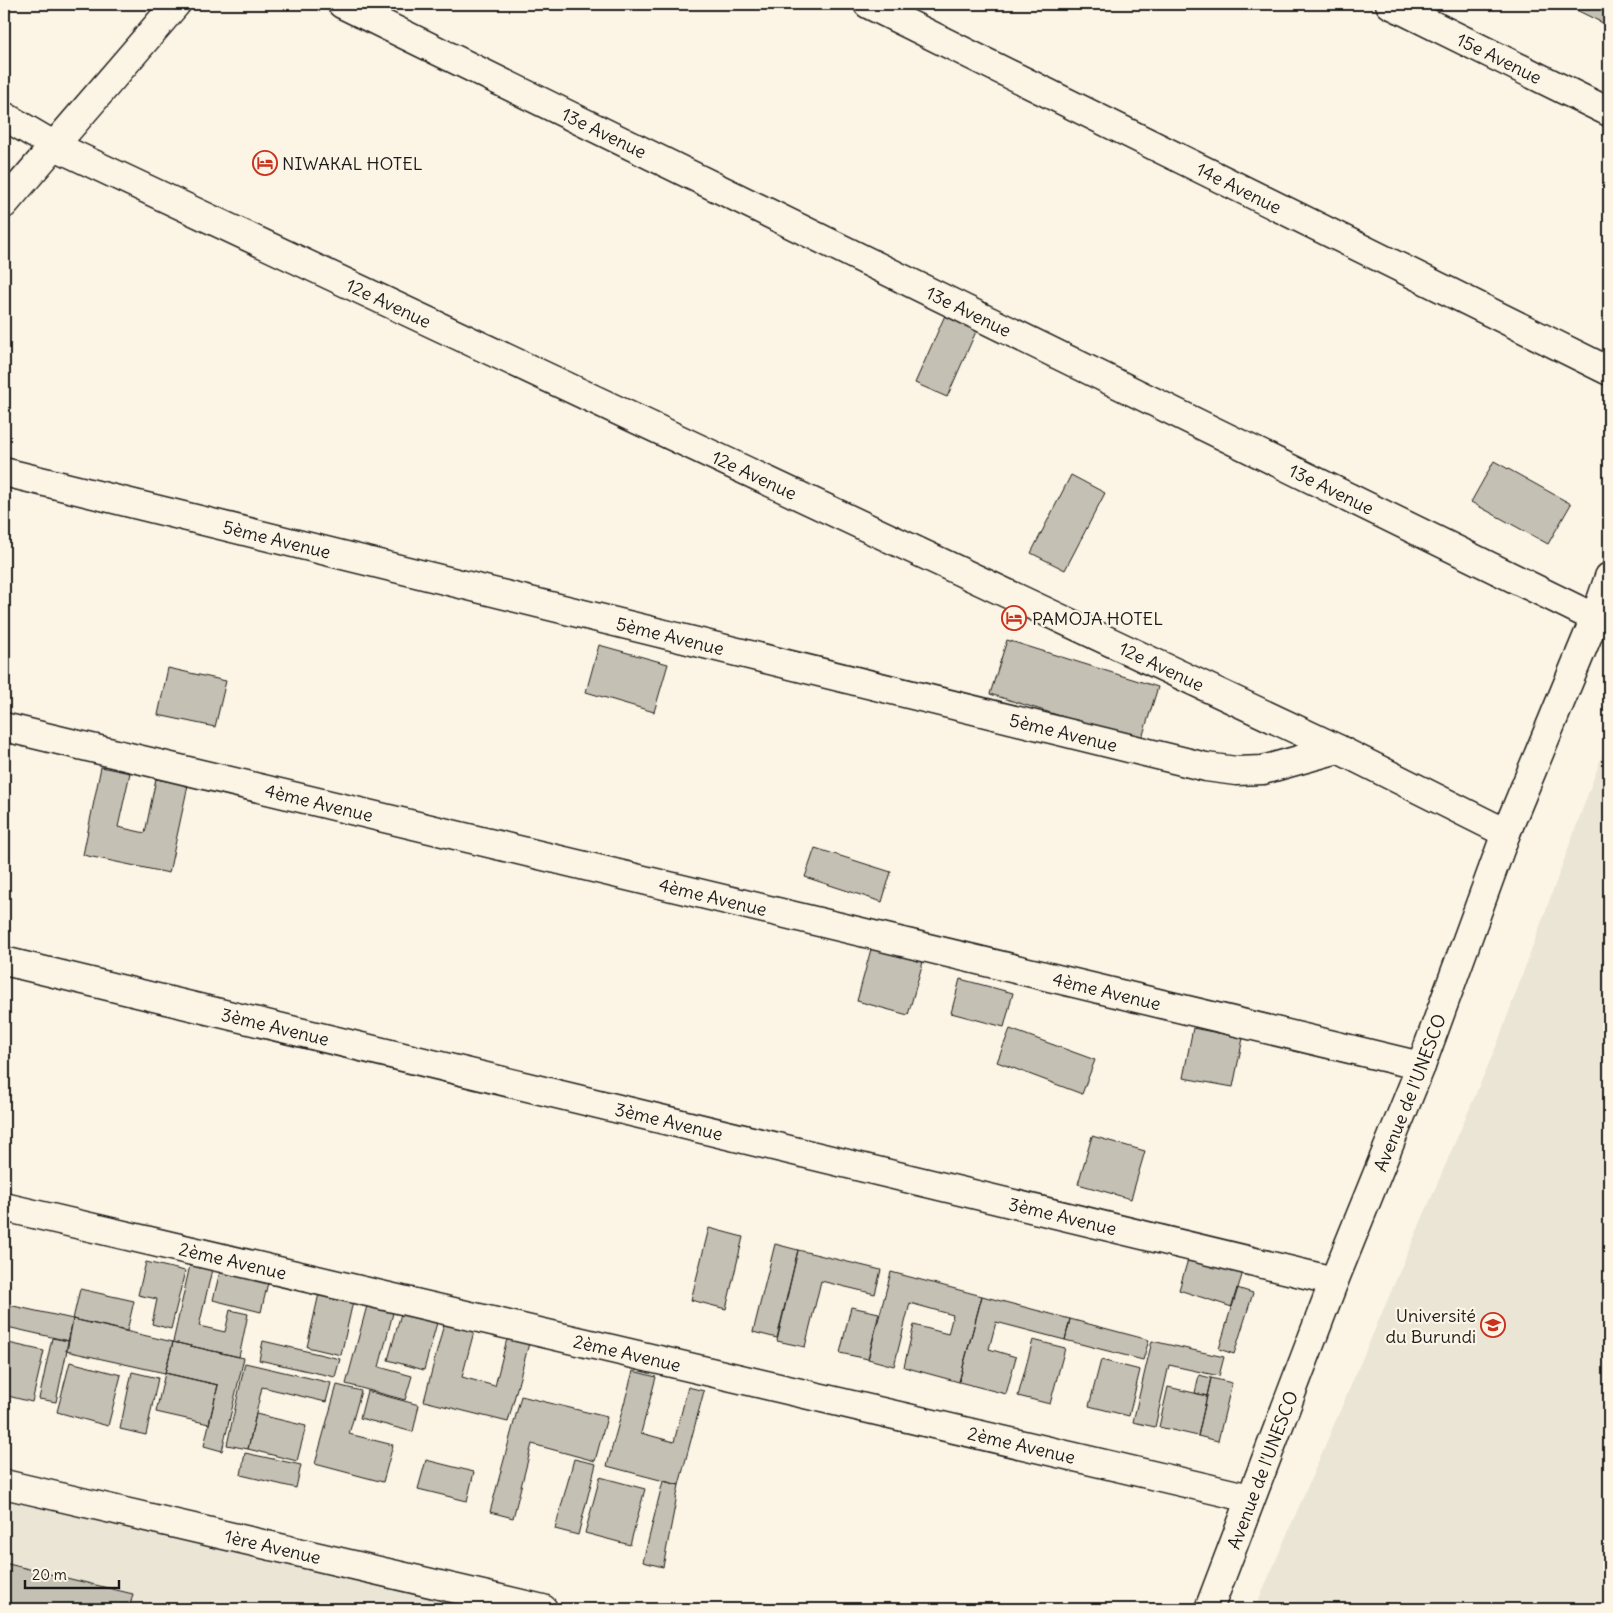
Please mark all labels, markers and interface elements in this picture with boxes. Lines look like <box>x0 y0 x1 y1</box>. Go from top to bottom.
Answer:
street label: 15e Avenue <box>1453 27 1546 89</box>
street label: 13e Avenue <box>558 102 650 163</box>
hotel icon: NIWAKAL HOTEL <box>252 150 278 176</box>
place label: NIWAKAL HOTEL <box>282 152 423 175</box>
street label: 14e Avenue <box>1193 157 1285 218</box>
street label: 12e Avenue <box>343 273 435 333</box>
street label: 13e Avenue <box>923 281 1015 342</box>
street label: 12e Avenue <box>708 445 801 505</box>
street label: 13e Avenue <box>1285 458 1378 519</box>
street label: 5ème Avenue <box>221 515 333 563</box>
hotel icon: PAMOJA HOTEL <box>1001 605 1027 631</box>
place label: PAMOJA HOTEL <box>1032 607 1163 630</box>
street label: 5ème Avenue <box>614 611 726 660</box>
street label: 12e Avenue <box>1116 636 1208 696</box>
street label: 5ème Avenue <box>1007 708 1120 756</box>
street label: 4ème Avenue <box>263 778 375 826</box>
street label: 4ème Avenue <box>657 873 769 921</box>
street label: 4ème Avenue <box>1051 967 1163 1015</box>
street label: 3ème Avenue <box>219 1002 331 1050</box>
street label: Avenue de l'UNESCO <box>1368 1011 1451 1175</box>
street label: 3ème Avenue <box>613 1097 725 1145</box>
street label: 3ème Avenue <box>1007 1192 1119 1240</box>
street label: 2ème Avenue <box>177 1237 289 1284</box>
place label: Université du Burundi <box>1385 1304 1476 1348</box>
school or university icon: Université du Burundi <box>1480 1312 1506 1338</box>
street label: 2ème Avenue <box>571 1329 683 1376</box>
street label: Avenue de l'UNESCO <box>1222 1387 1303 1552</box>
street label: 2ème Avenue <box>966 1421 1078 1468</box>
street label: 1ère Avenue <box>223 1524 323 1569</box>
scale bar <box>25 1558 119 1590</box>
text: 20 m <box>32 1565 67 1584</box>

